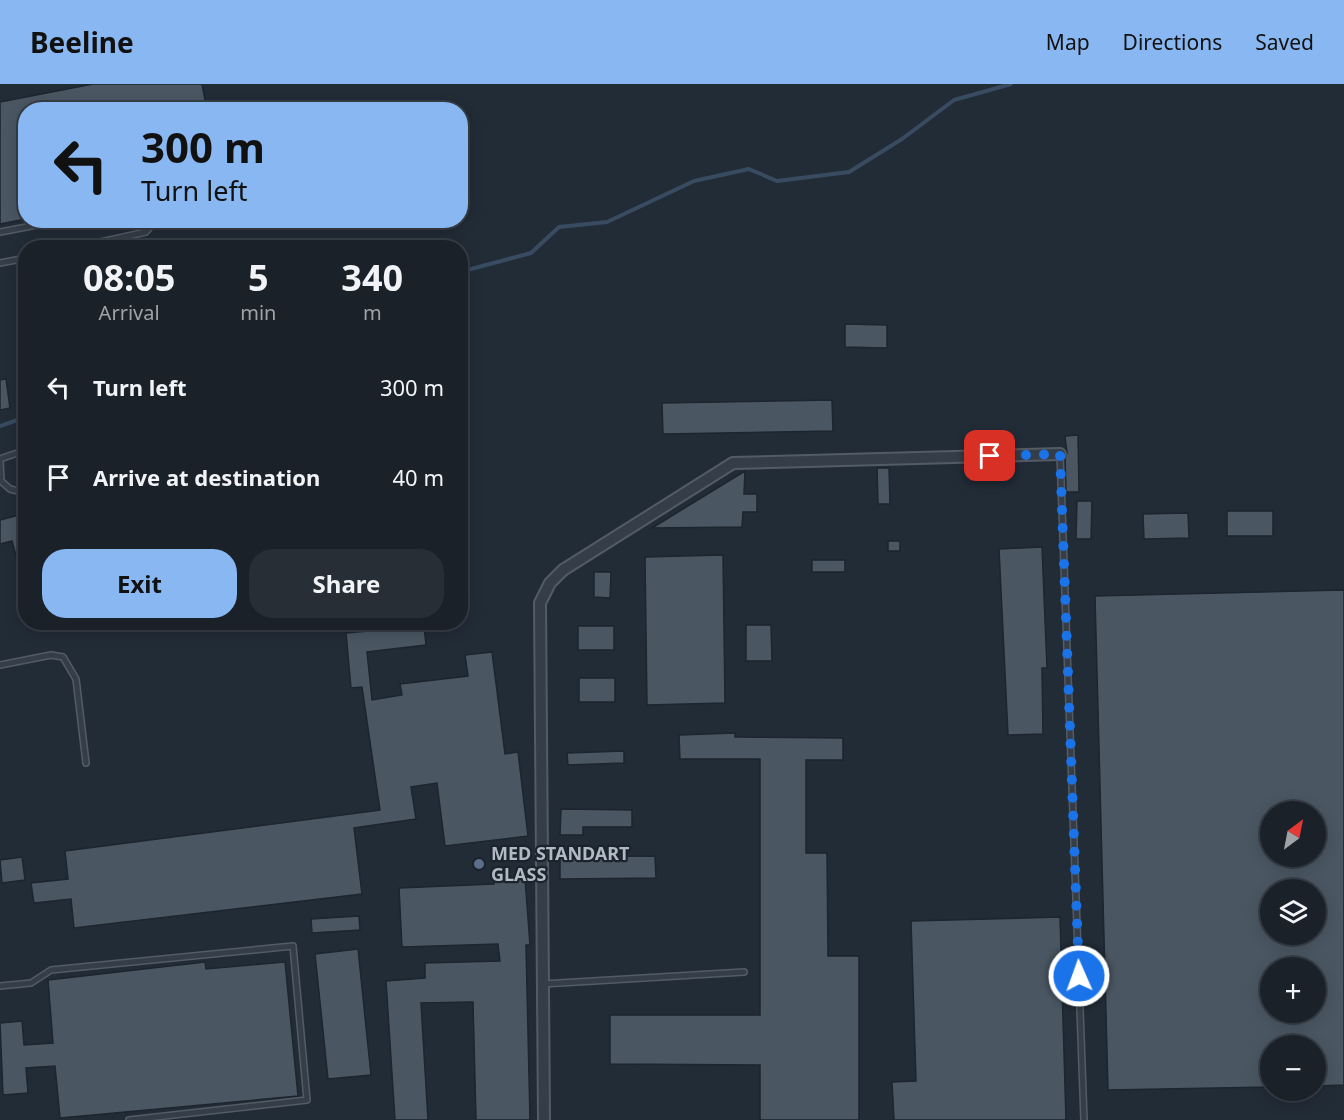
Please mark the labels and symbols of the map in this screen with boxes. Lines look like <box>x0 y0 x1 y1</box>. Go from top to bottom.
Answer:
pin <box>964 430 1015 481</box>
north arrow <box>1260 801 1326 867</box>
place label: MED STANDART GLASS <box>491 841 630 886</box>
marker: MED STANDART GLASS <box>472 857 486 871</box>
position arrow <box>1047 944 1111 1008</box>

